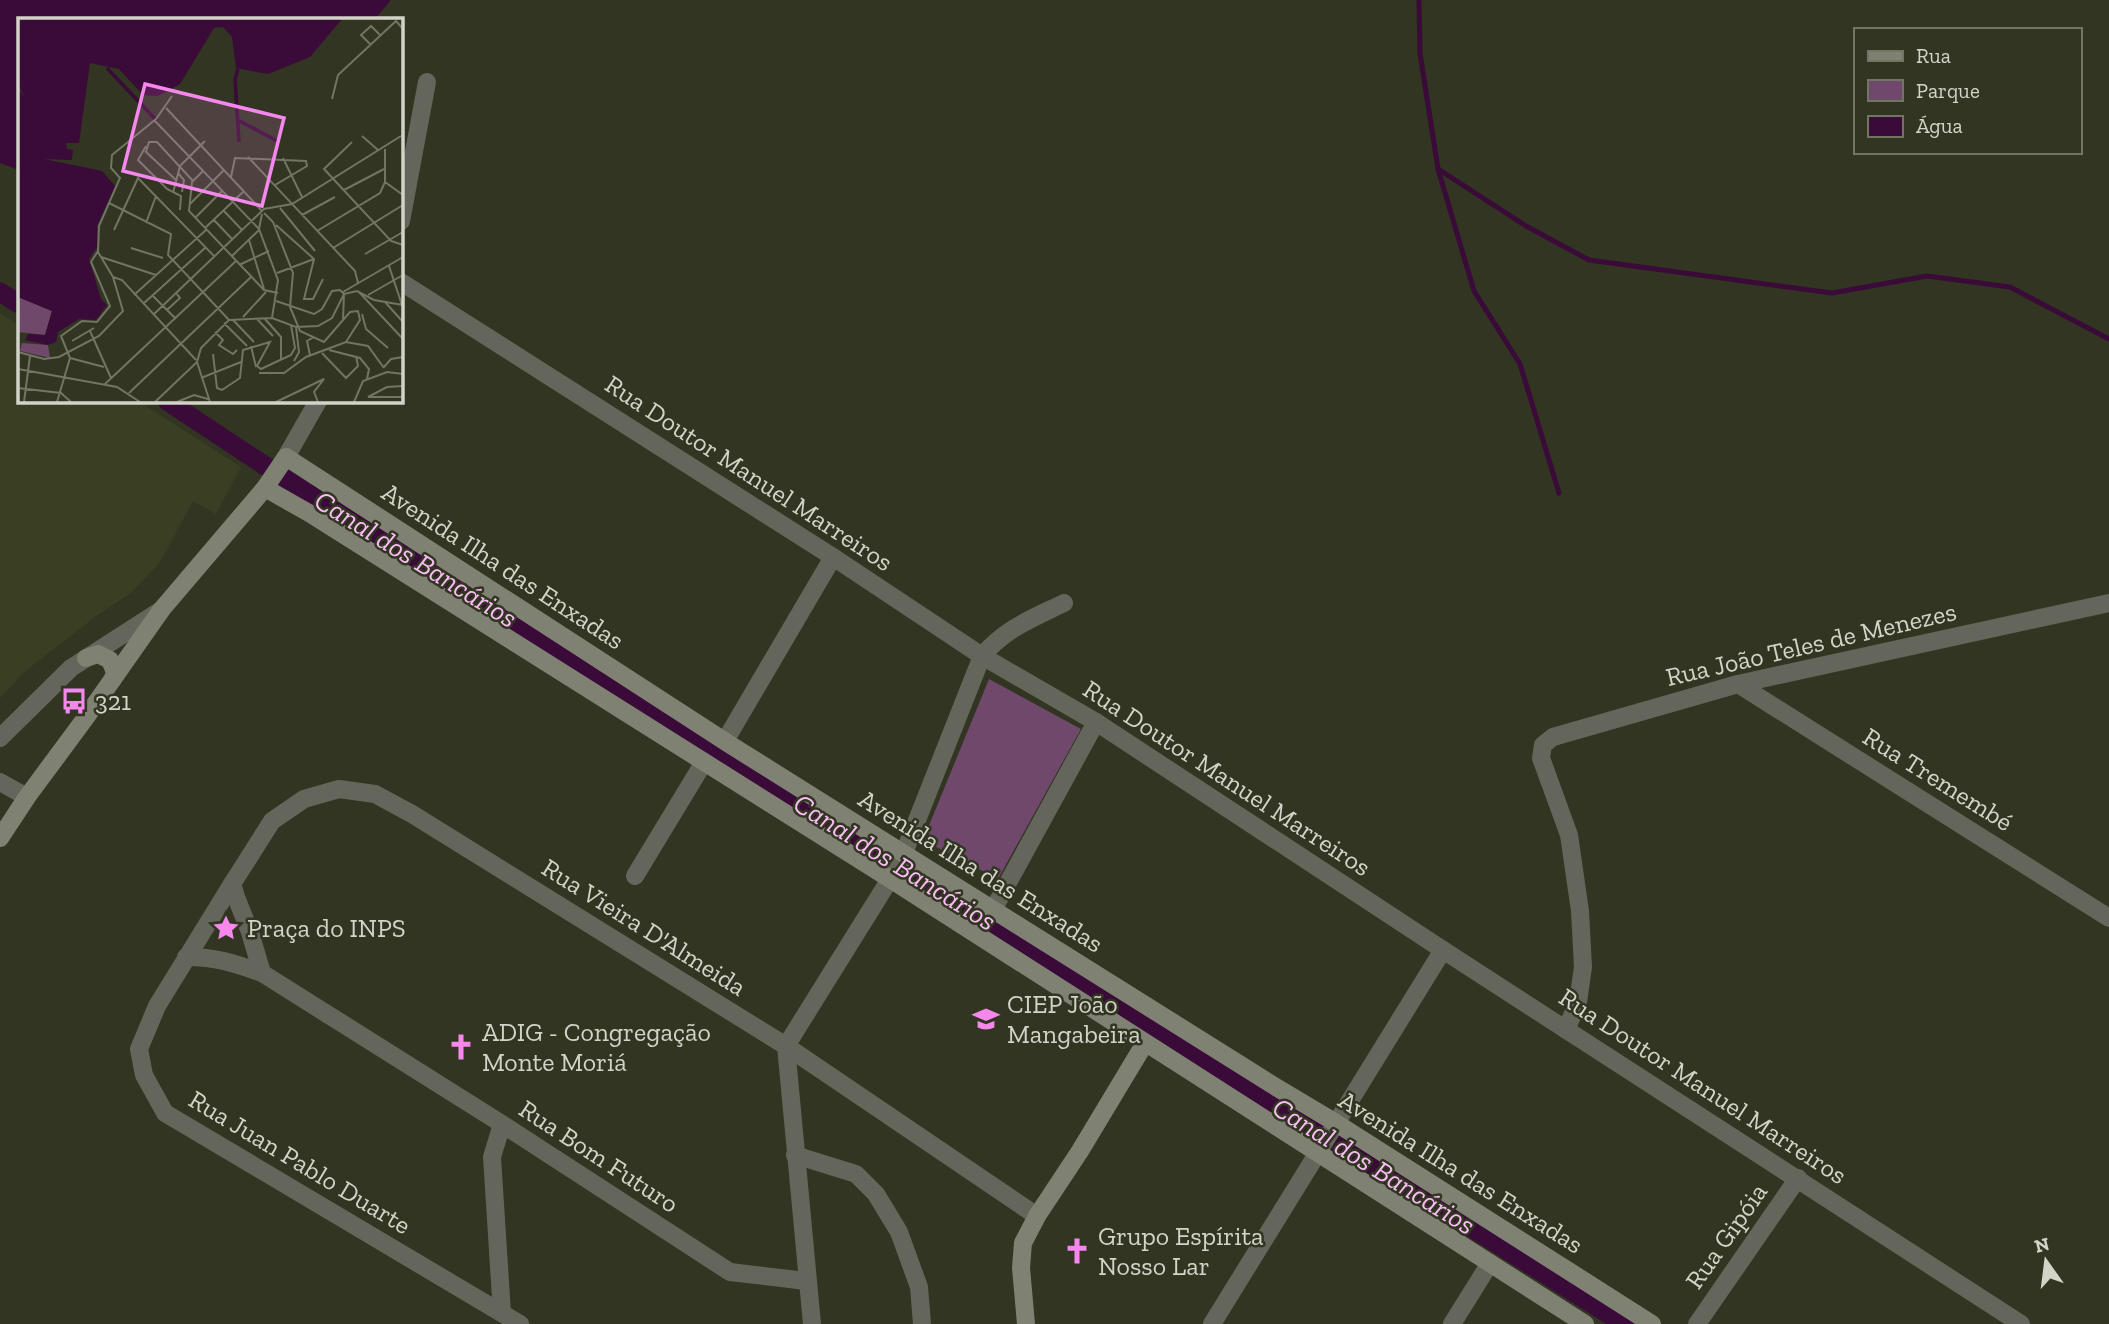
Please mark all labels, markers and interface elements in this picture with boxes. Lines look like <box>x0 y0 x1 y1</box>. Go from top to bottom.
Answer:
inset map <box>18 18 402 402</box>
legend <box>1854 28 2081 154</box>
text: Rua <box>1916 43 1951 68</box>
text: Parque <box>1916 78 1980 103</box>
text: Água <box>1916 113 1963 138</box>
street label: Rua Doutor Manuel Marreiros <box>599 368 899 578</box>
street label: Avenida Ilha das Enxadas <box>376 476 630 656</box>
water label: Canal dos Bancários <box>309 483 523 635</box>
street label: Rua João Teles de Menezes <box>1663 595 1959 693</box>
street label: Rua Doutor Manuel Marreiros <box>1077 673 1377 883</box>
place label: 321 <box>95 685 131 717</box>
bus stop icon: 321 <box>59 686 89 716</box>
street label: Rua Tremembé <box>1857 720 2019 838</box>
street label: Avenida Ilha das Enxadas <box>853 783 1109 959</box>
water label: Canal dos Bancários <box>788 786 1002 938</box>
street label: Rua Vieira D'Almeida <box>536 851 752 1003</box>
place label: Praça do INPS <box>247 912 406 944</box>
place icon: Praça do INPS <box>211 913 241 943</box>
street label: Rua Doutor Manuel Marreiros <box>1553 981 1853 1191</box>
place label: CIEP João Mangabeira <box>1007 988 1141 1050</box>
school or university icon: CIEP João Mangabeira <box>971 1004 1001 1034</box>
place label: ADIG - Congregação Monte Moriá <box>482 1016 711 1078</box>
church icon: ADIG - Congregação Monte Moriá <box>446 1032 476 1062</box>
street label: Rua Juan Pablo Duarte <box>183 1083 417 1241</box>
street label: Avenida Ilha das Enxadas <box>1333 1084 1589 1260</box>
water label: Canal dos Bancários <box>1267 1090 1481 1242</box>
street label: Rua Bom Futuro <box>513 1092 685 1220</box>
street label: Rua Gipóia <box>1678 1177 1774 1295</box>
place label: Grupo Espírita Nosso Lar <box>1098 1220 1264 1282</box>
north arrow <box>2011 1226 2081 1296</box>
text: N <box>2032 1232 2052 1258</box>
church icon: Grupo Espírita Nosso Lar <box>1062 1236 1092 1266</box>

